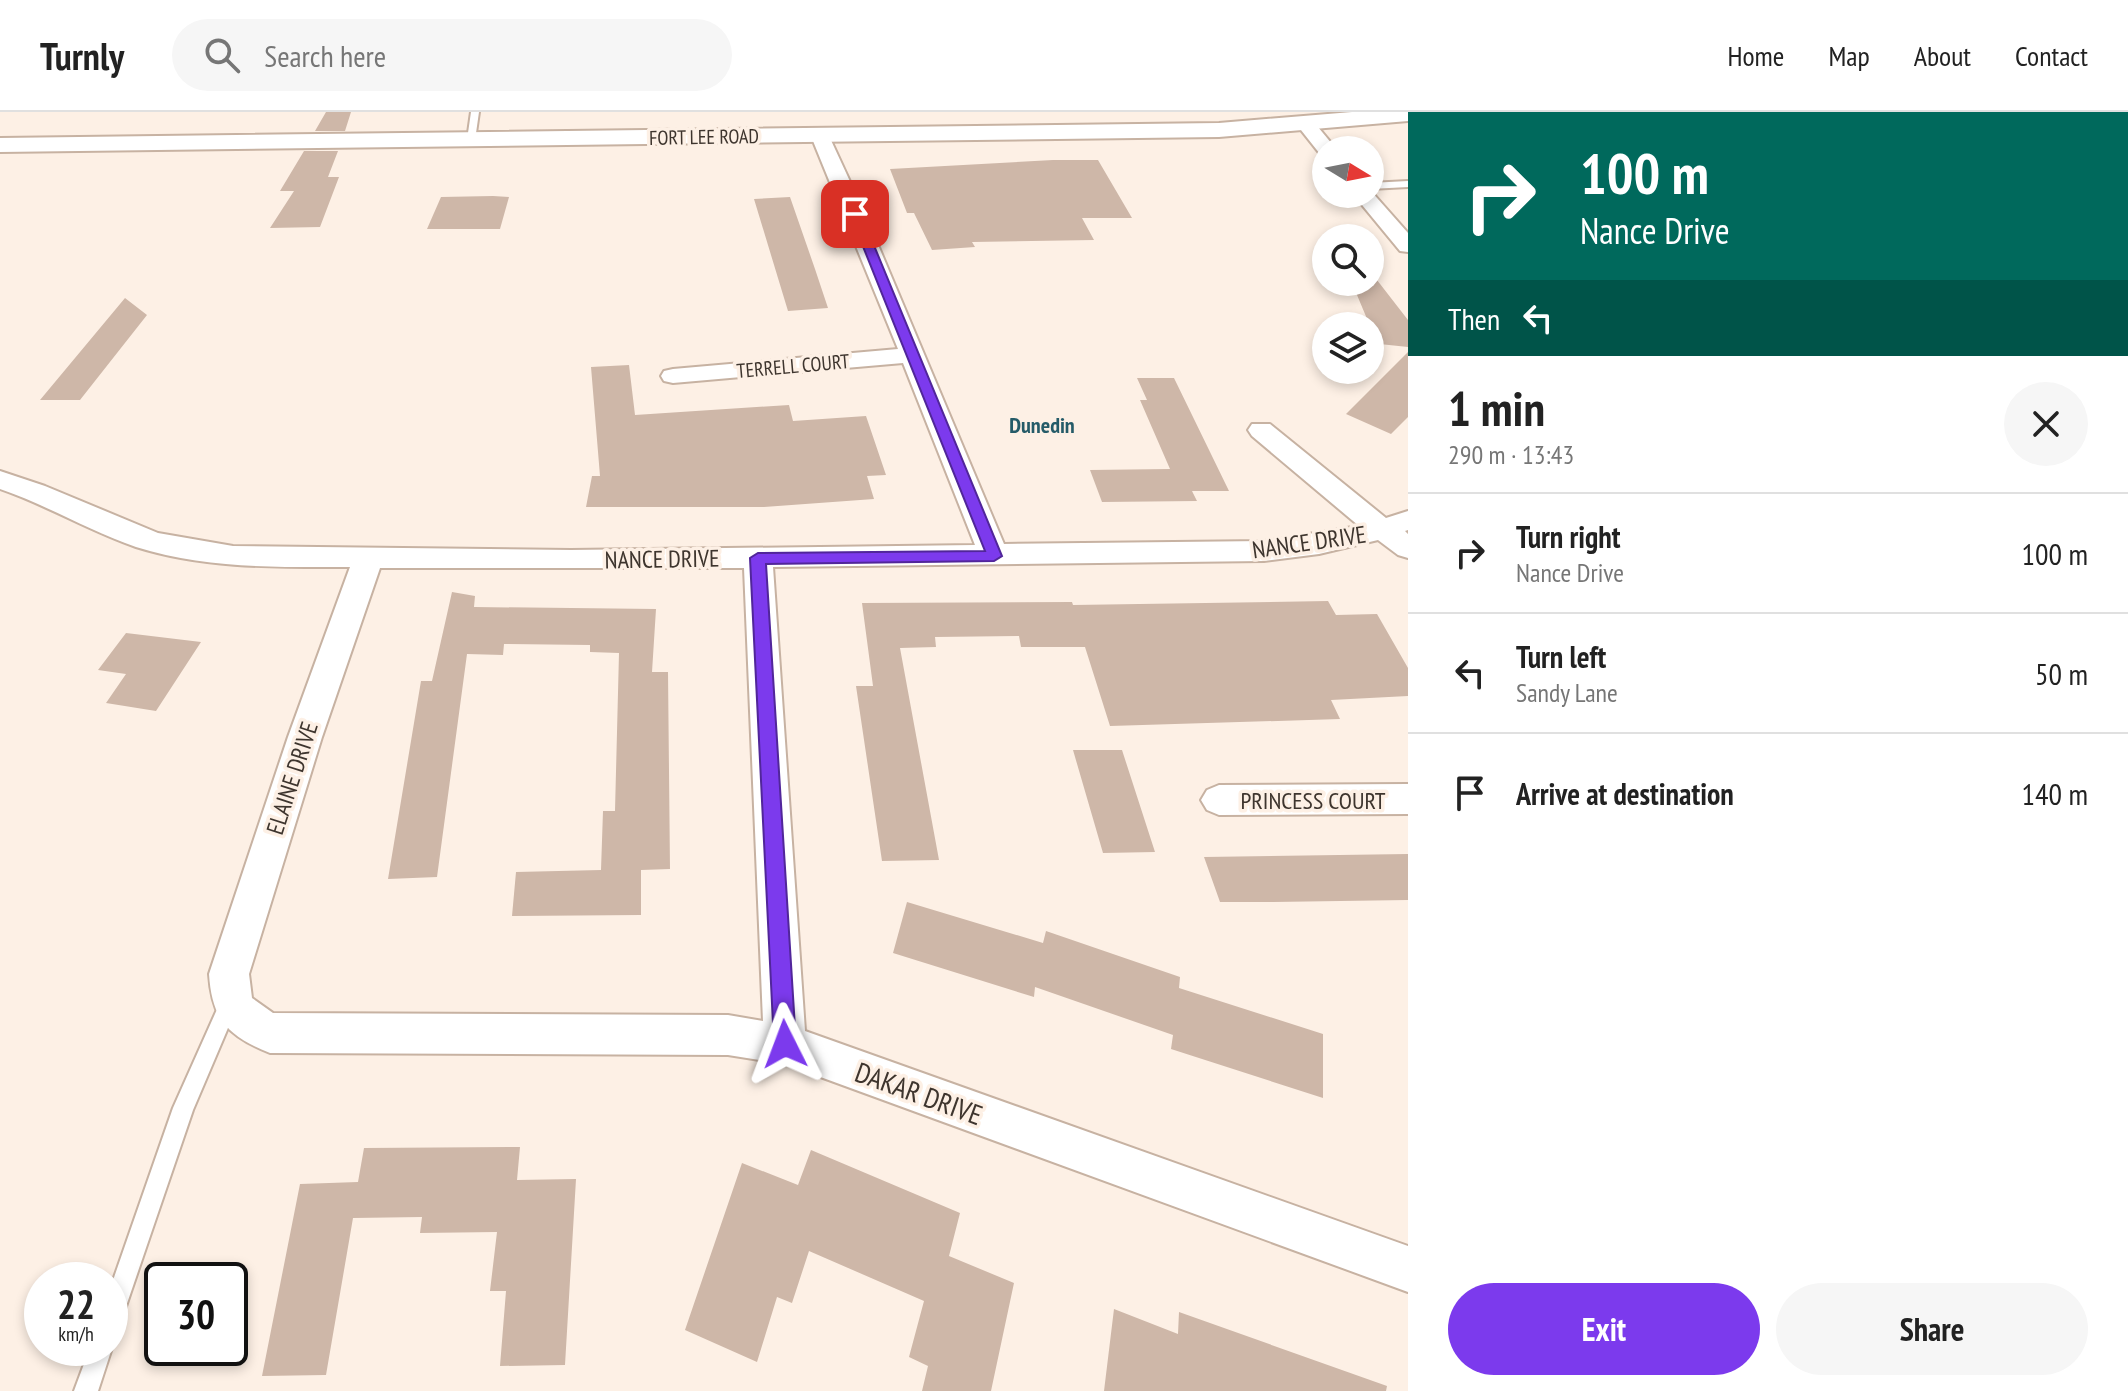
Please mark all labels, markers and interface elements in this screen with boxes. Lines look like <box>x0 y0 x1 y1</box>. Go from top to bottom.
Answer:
search box <box>172 19 732 91</box>
text: Turnly <box>40 31 124 80</box>
icon: search <box>200 33 244 77</box>
text: Search here <box>264 36 386 75</box>
text: Home <box>1728 37 1784 74</box>
text: Map <box>1828 37 1870 74</box>
text: About <box>1914 37 1971 74</box>
text: Contact <box>2015 37 2088 74</box>
street label: FORT LEE ROAD <box>649 123 759 151</box>
north arrow <box>1312 136 1384 208</box>
map controls <box>1312 136 1384 384</box>
text: 100 m <box>1580 137 1709 209</box>
icon: right <box>1448 144 1552 248</box>
pin <box>821 180 889 248</box>
icon: arrive <box>833 192 877 236</box>
text: Nance Drive <box>1580 207 1730 254</box>
button: search <box>1312 224 1384 296</box>
icon: left <box>1516 296 1560 340</box>
text: Then <box>1448 299 1500 338</box>
button: layers <box>1312 312 1384 384</box>
street label: TERRELL COURT <box>735 348 851 384</box>
text: 1 min <box>1448 377 1545 439</box>
button: close <box>2004 382 2088 466</box>
district label: Dunedin <box>1009 411 1075 439</box>
text: 290 m · 13:43 <box>1448 438 1574 471</box>
text: Turn right <box>1516 517 1620 556</box>
street label: NANCE DRIVE <box>1250 519 1368 565</box>
icon: right <box>1448 531 1492 575</box>
text: 100 m <box>2022 534 2088 573</box>
street label: NANCE DRIVE <box>604 543 720 575</box>
text: Nance Drive <box>1516 556 1624 589</box>
text: Turn left <box>1516 637 1606 676</box>
icon: left <box>1448 651 1492 695</box>
text: 50 m <box>2035 654 2088 693</box>
text: Sandy Lane <box>1516 676 1618 709</box>
street label: ELAINE DRIVE <box>259 718 325 838</box>
icon: arrive <box>1448 771 1492 815</box>
text: Arrive at destination <box>1516 774 1734 813</box>
text: 140 m <box>2022 774 2088 813</box>
street label: PRINCESS COURT <box>1240 785 1386 816</box>
position arrow <box>743 1002 827 1086</box>
street label: DAKAR DRIVE <box>850 1053 988 1133</box>
speed limit sign: 30 <box>144 1262 248 1366</box>
text: 22 <box>57 1278 95 1330</box>
button: Exit <box>1448 1283 1760 1375</box>
button: Share <box>1776 1283 2088 1375</box>
text: km/h <box>58 1321 94 1347</box>

